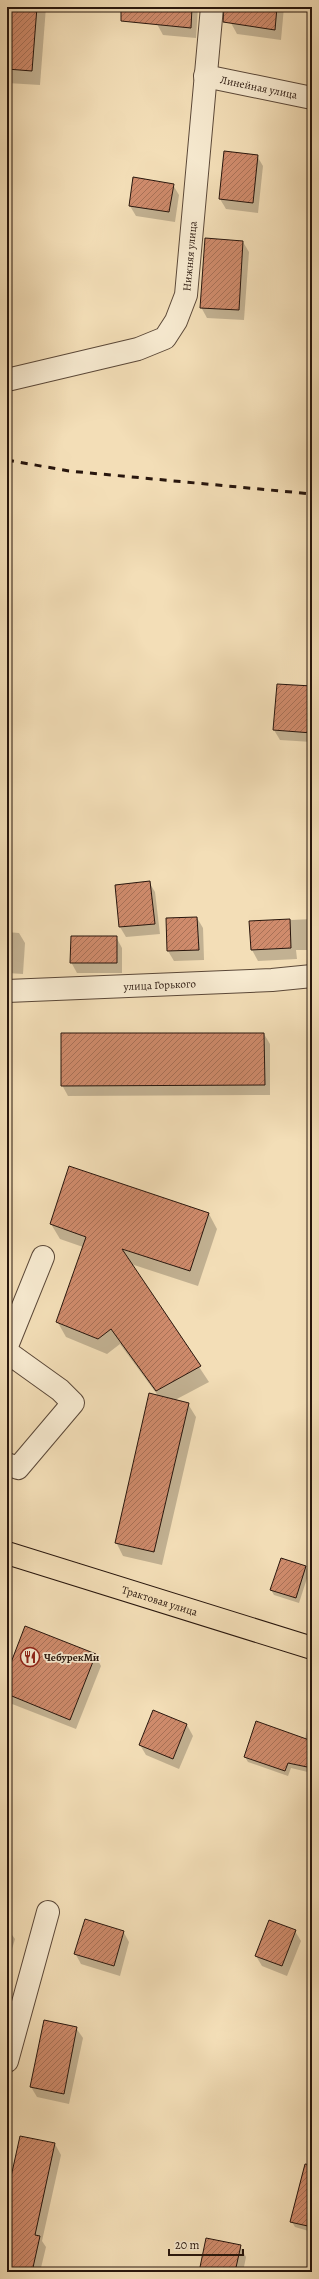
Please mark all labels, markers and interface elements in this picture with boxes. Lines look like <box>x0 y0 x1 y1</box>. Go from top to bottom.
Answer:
street label: Линейная улица <box>219 72 300 103</box>
street label: Нижняя улица <box>179 219 201 292</box>
street label: улица Горького <box>122 976 197 994</box>
street label: Трактовая улица <box>120 1582 200 1620</box>
restaurant icon: ЧебурекМи <box>19 1646 41 1668</box>
place label: ЧебурекМи <box>44 1650 100 1665</box>
scale bar <box>169 2231 243 2257</box>
text: 20 m <box>175 2237 199 2253</box>

